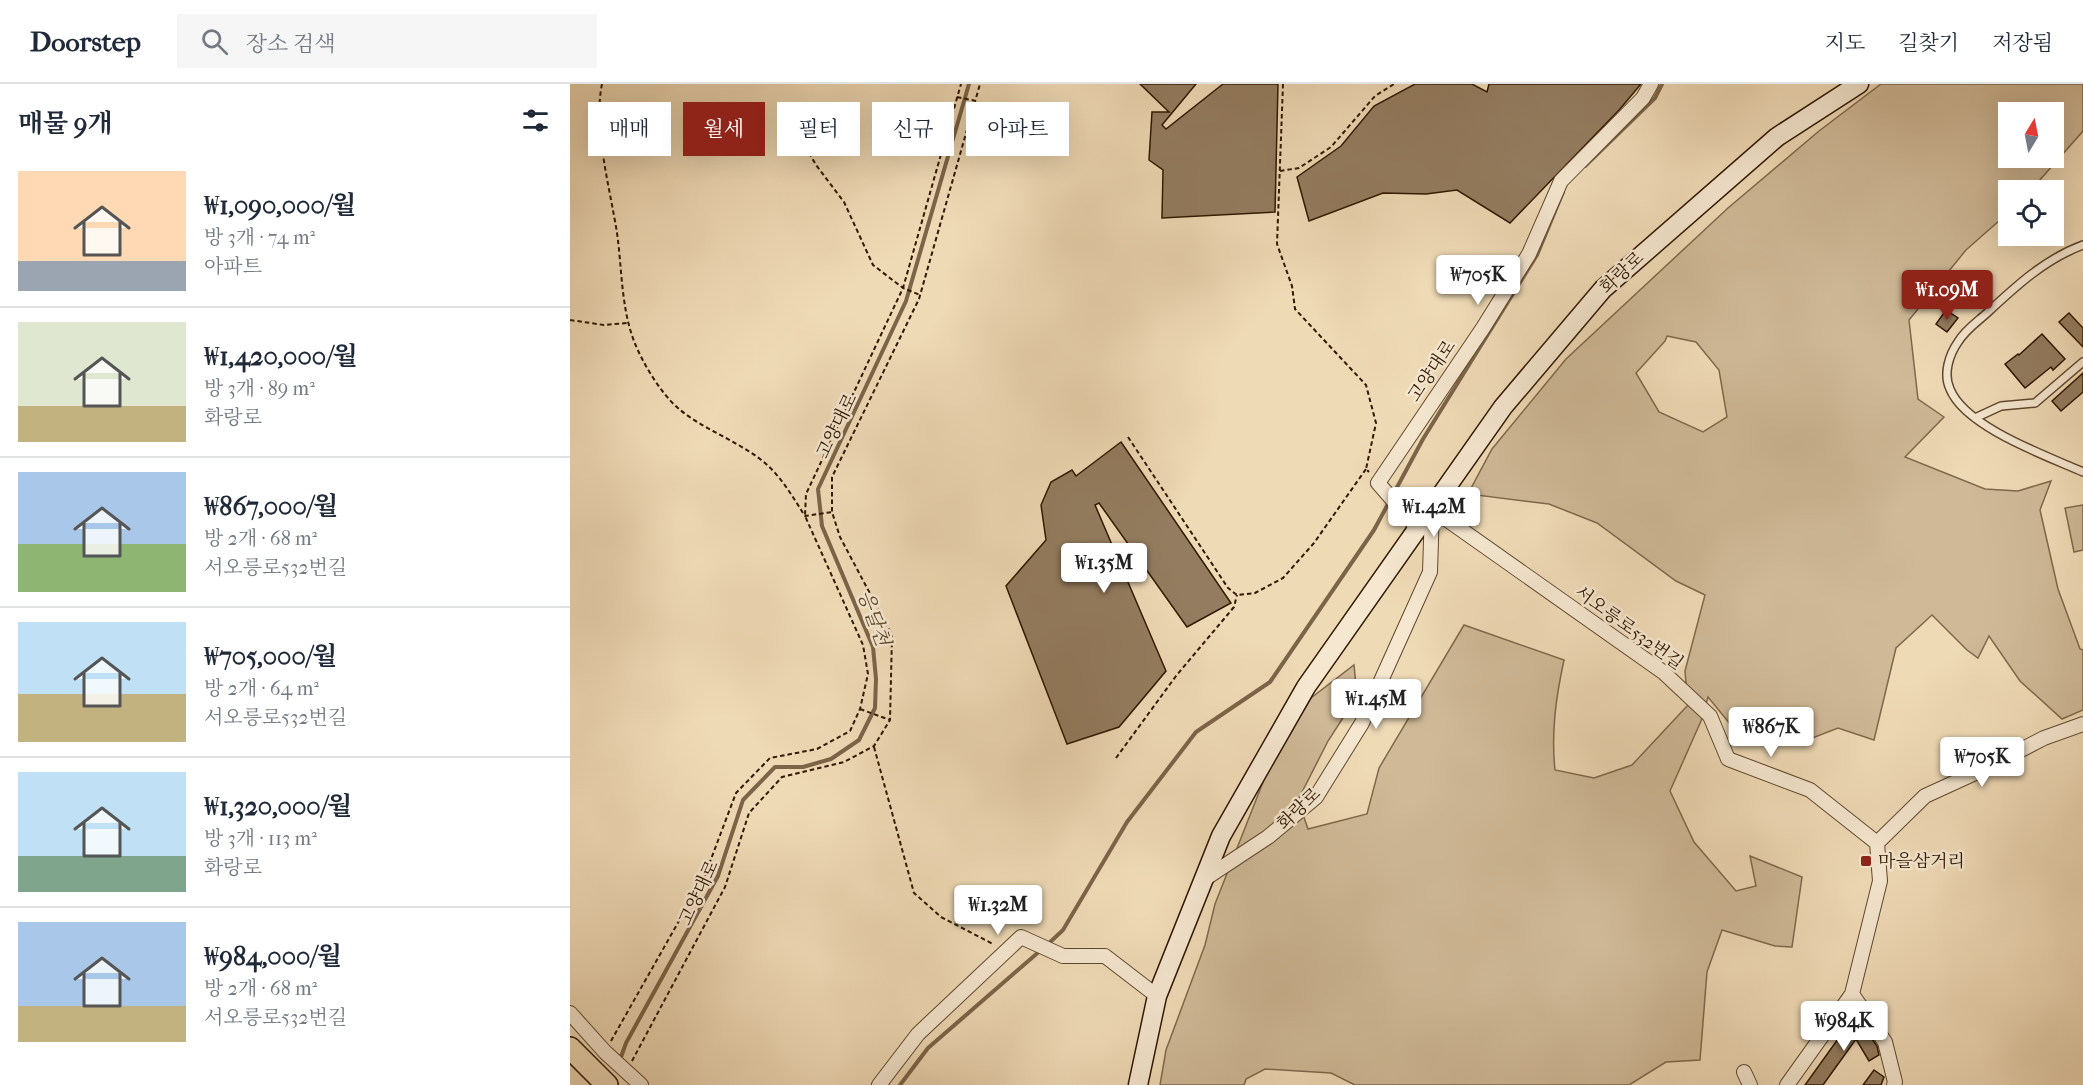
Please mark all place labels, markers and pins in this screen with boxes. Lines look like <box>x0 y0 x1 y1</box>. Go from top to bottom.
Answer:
pin: ₩705K <box>1436 255 1520 306</box>
pin: ₩1.09M <box>1898 270 1996 321</box>
pin: ₩1.42M <box>1385 487 1483 538</box>
pin: ₩1.35M <box>1055 543 1153 594</box>
pin: ₩1.45M <box>1327 679 1425 730</box>
pin: ₩867K <box>1729 707 1813 758</box>
pin: ₩705K <box>1940 737 2024 788</box>
place label: 마을삼거리 <box>1878 851 1965 872</box>
marker: 마을삼거리 <box>1859 854 1873 868</box>
pin: ₩1.32M <box>949 885 1047 936</box>
pin: ₩984K <box>1802 1001 1886 1052</box>

